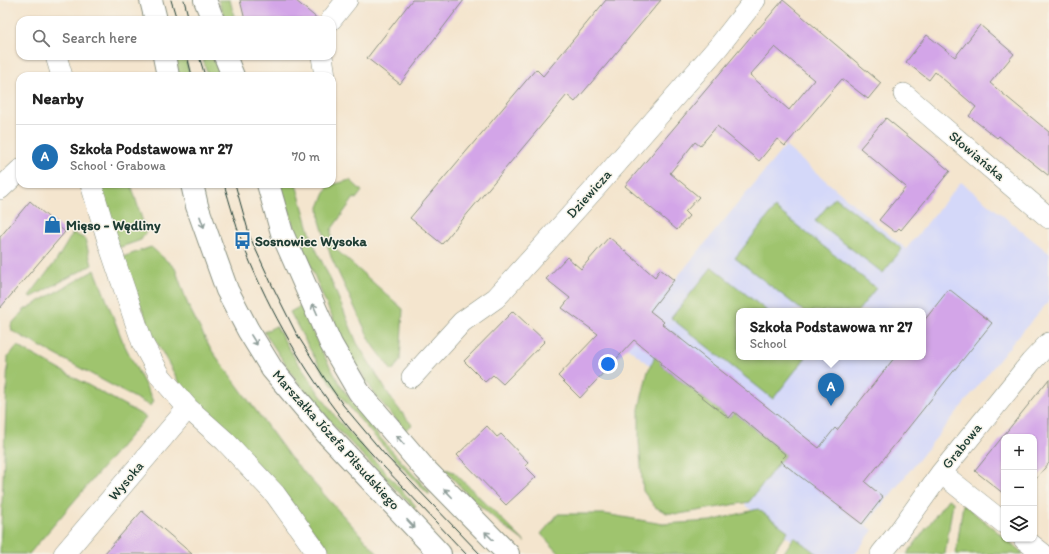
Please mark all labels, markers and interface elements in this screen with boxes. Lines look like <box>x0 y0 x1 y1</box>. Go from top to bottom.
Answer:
search box <box>16 16 336 60</box>
icon: search <box>30 27 52 49</box>
text: Search here <box>62 29 137 47</box>
text: Nearby <box>32 88 84 108</box>
street label: Słowiańska <box>945 128 1009 185</box>
text: Szkoła Podstawowa nr 27 <box>70 140 233 158</box>
text: A <box>41 149 49 164</box>
text: 70 m <box>292 149 320 164</box>
text: School · Grabowa <box>70 158 166 173</box>
street label: Dziewicza <box>563 166 616 222</box>
shop icon: Mięso - Wędliny <box>43 215 63 235</box>
one-way arrow <box>199 215 207 227</box>
place label: Mięso - Wędliny <box>66 217 161 234</box>
bus stop icon: Sosnowiec Wysoka <box>232 231 252 251</box>
place label: Sosnowiec Wysoka <box>255 233 368 250</box>
one-way arrow <box>311 303 319 315</box>
popup <box>736 308 926 360</box>
text: Szkoła Podstawowa nr 27 <box>750 318 912 336</box>
one-way arrow <box>250 335 258 346</box>
text: School <box>750 336 787 351</box>
your location <box>598 354 618 374</box>
street label: Marszałka Józefa Piłsudskiego <box>269 367 403 513</box>
pin: A <box>818 373 844 406</box>
street label: Grabowa <box>938 419 986 472</box>
map controls <box>1001 434 1037 542</box>
button: + <box>1001 434 1037 470</box>
one-way arrow <box>395 435 404 445</box>
street label: Wysoka <box>105 458 147 504</box>
button: − <box>1001 470 1037 506</box>
one-way arrow <box>443 488 453 498</box>
button: layers <box>1001 506 1037 542</box>
one-way arrow <box>406 519 416 529</box>
one-way arrow <box>484 531 494 540</box>

